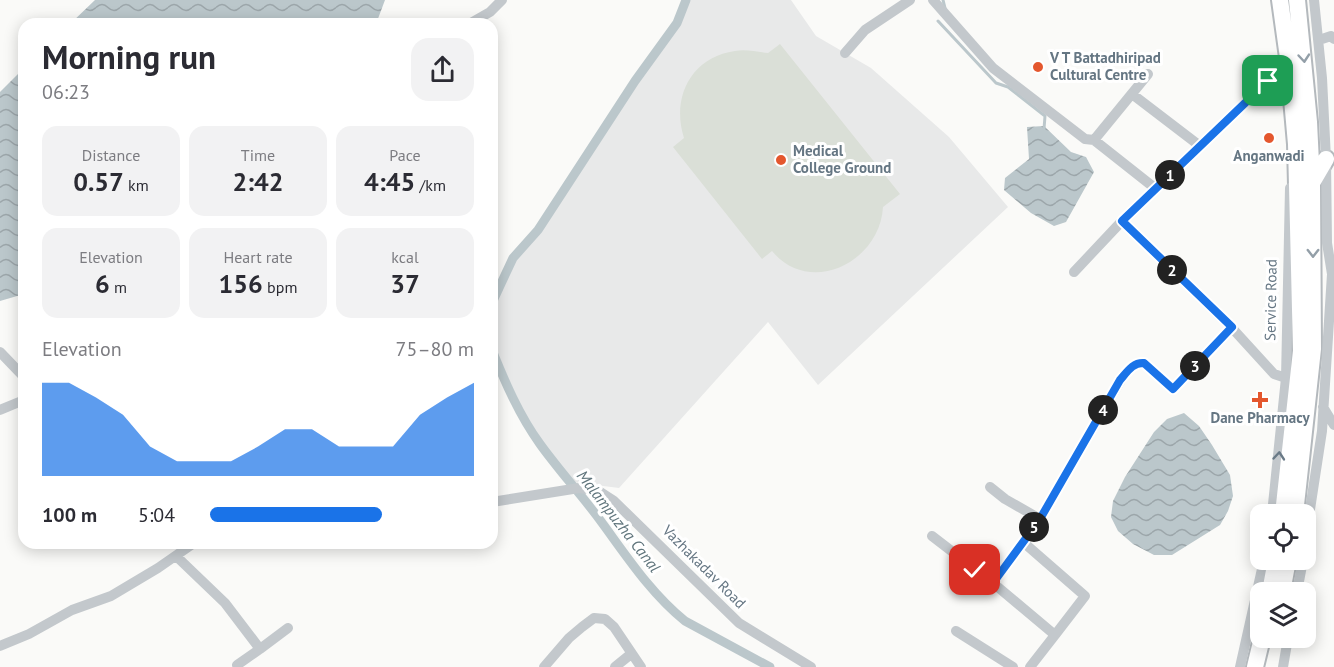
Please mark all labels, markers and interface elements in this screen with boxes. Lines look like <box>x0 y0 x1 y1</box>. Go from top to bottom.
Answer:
text: Morning run <box>42 35 216 78</box>
button: share <box>411 38 474 101</box>
place label: V T Battadhiripad Cultural Centre <box>1049 48 1161 84</box>
one-way arrow <box>1297 54 1310 63</box>
pin <box>1242 55 1293 106</box>
marker: V T Battadhiripad Cultural Centre <box>1031 60 1045 74</box>
icon: arrive <box>1251 64 1284 97</box>
text: 06:23 <box>42 79 90 105</box>
marker: Anganwadi <box>1262 131 1276 145</box>
place label: Medical College Ground <box>793 141 891 177</box>
text: Distance <box>82 145 140 165</box>
text: Time <box>241 145 275 165</box>
text: Pace <box>389 145 421 165</box>
place label: Anganwadi <box>1233 146 1305 165</box>
marker: Medical College Ground <box>774 153 788 167</box>
pin: 1 <box>1155 160 1185 190</box>
text: 0.57 <box>73 165 124 198</box>
text: 2:42 <box>232 165 284 198</box>
text: 4:45 <box>364 165 415 198</box>
text: 1 <box>1165 165 1175 185</box>
text: km <box>124 175 149 195</box>
text: /km <box>415 175 446 195</box>
text: Elevation <box>79 247 143 267</box>
text: Heart rate <box>223 247 293 267</box>
text: kcal <box>391 247 419 267</box>
one-way arrow <box>1307 248 1319 257</box>
pin: 2 <box>1157 255 1187 285</box>
street label: Service Road <box>1260 259 1281 341</box>
text: 2 <box>1167 260 1177 280</box>
text: 6 <box>95 267 110 300</box>
text: 156 <box>219 267 263 300</box>
text: 37 <box>390 267 420 300</box>
text: m <box>110 277 127 297</box>
text: bpm <box>263 277 297 297</box>
text: Elevation <box>42 336 122 362</box>
text: 75–80 m <box>396 336 474 362</box>
pin: 3 <box>1180 351 1210 381</box>
text: 3 <box>1190 356 1200 376</box>
marker: Dane Pharmacy <box>1253 393 1267 407</box>
pin: 4 <box>1088 395 1118 425</box>
text: 4 <box>1098 400 1108 420</box>
place label: Dane Pharmacy <box>1210 408 1310 427</box>
one-way arrow <box>1272 452 1285 461</box>
water label: Malampuzha Canal <box>573 466 666 577</box>
text: 100 m <box>42 502 97 528</box>
text: 5:04 <box>138 502 175 528</box>
map controls <box>1250 504 1316 648</box>
button: locate <box>1250 504 1316 570</box>
pin: 5 <box>1019 512 1049 542</box>
text: 5 <box>1029 517 1039 537</box>
street label: Vazhakadav Road <box>658 520 750 612</box>
pin <box>949 544 1000 595</box>
icon: check <box>958 553 991 586</box>
button: layers <box>1250 582 1316 648</box>

